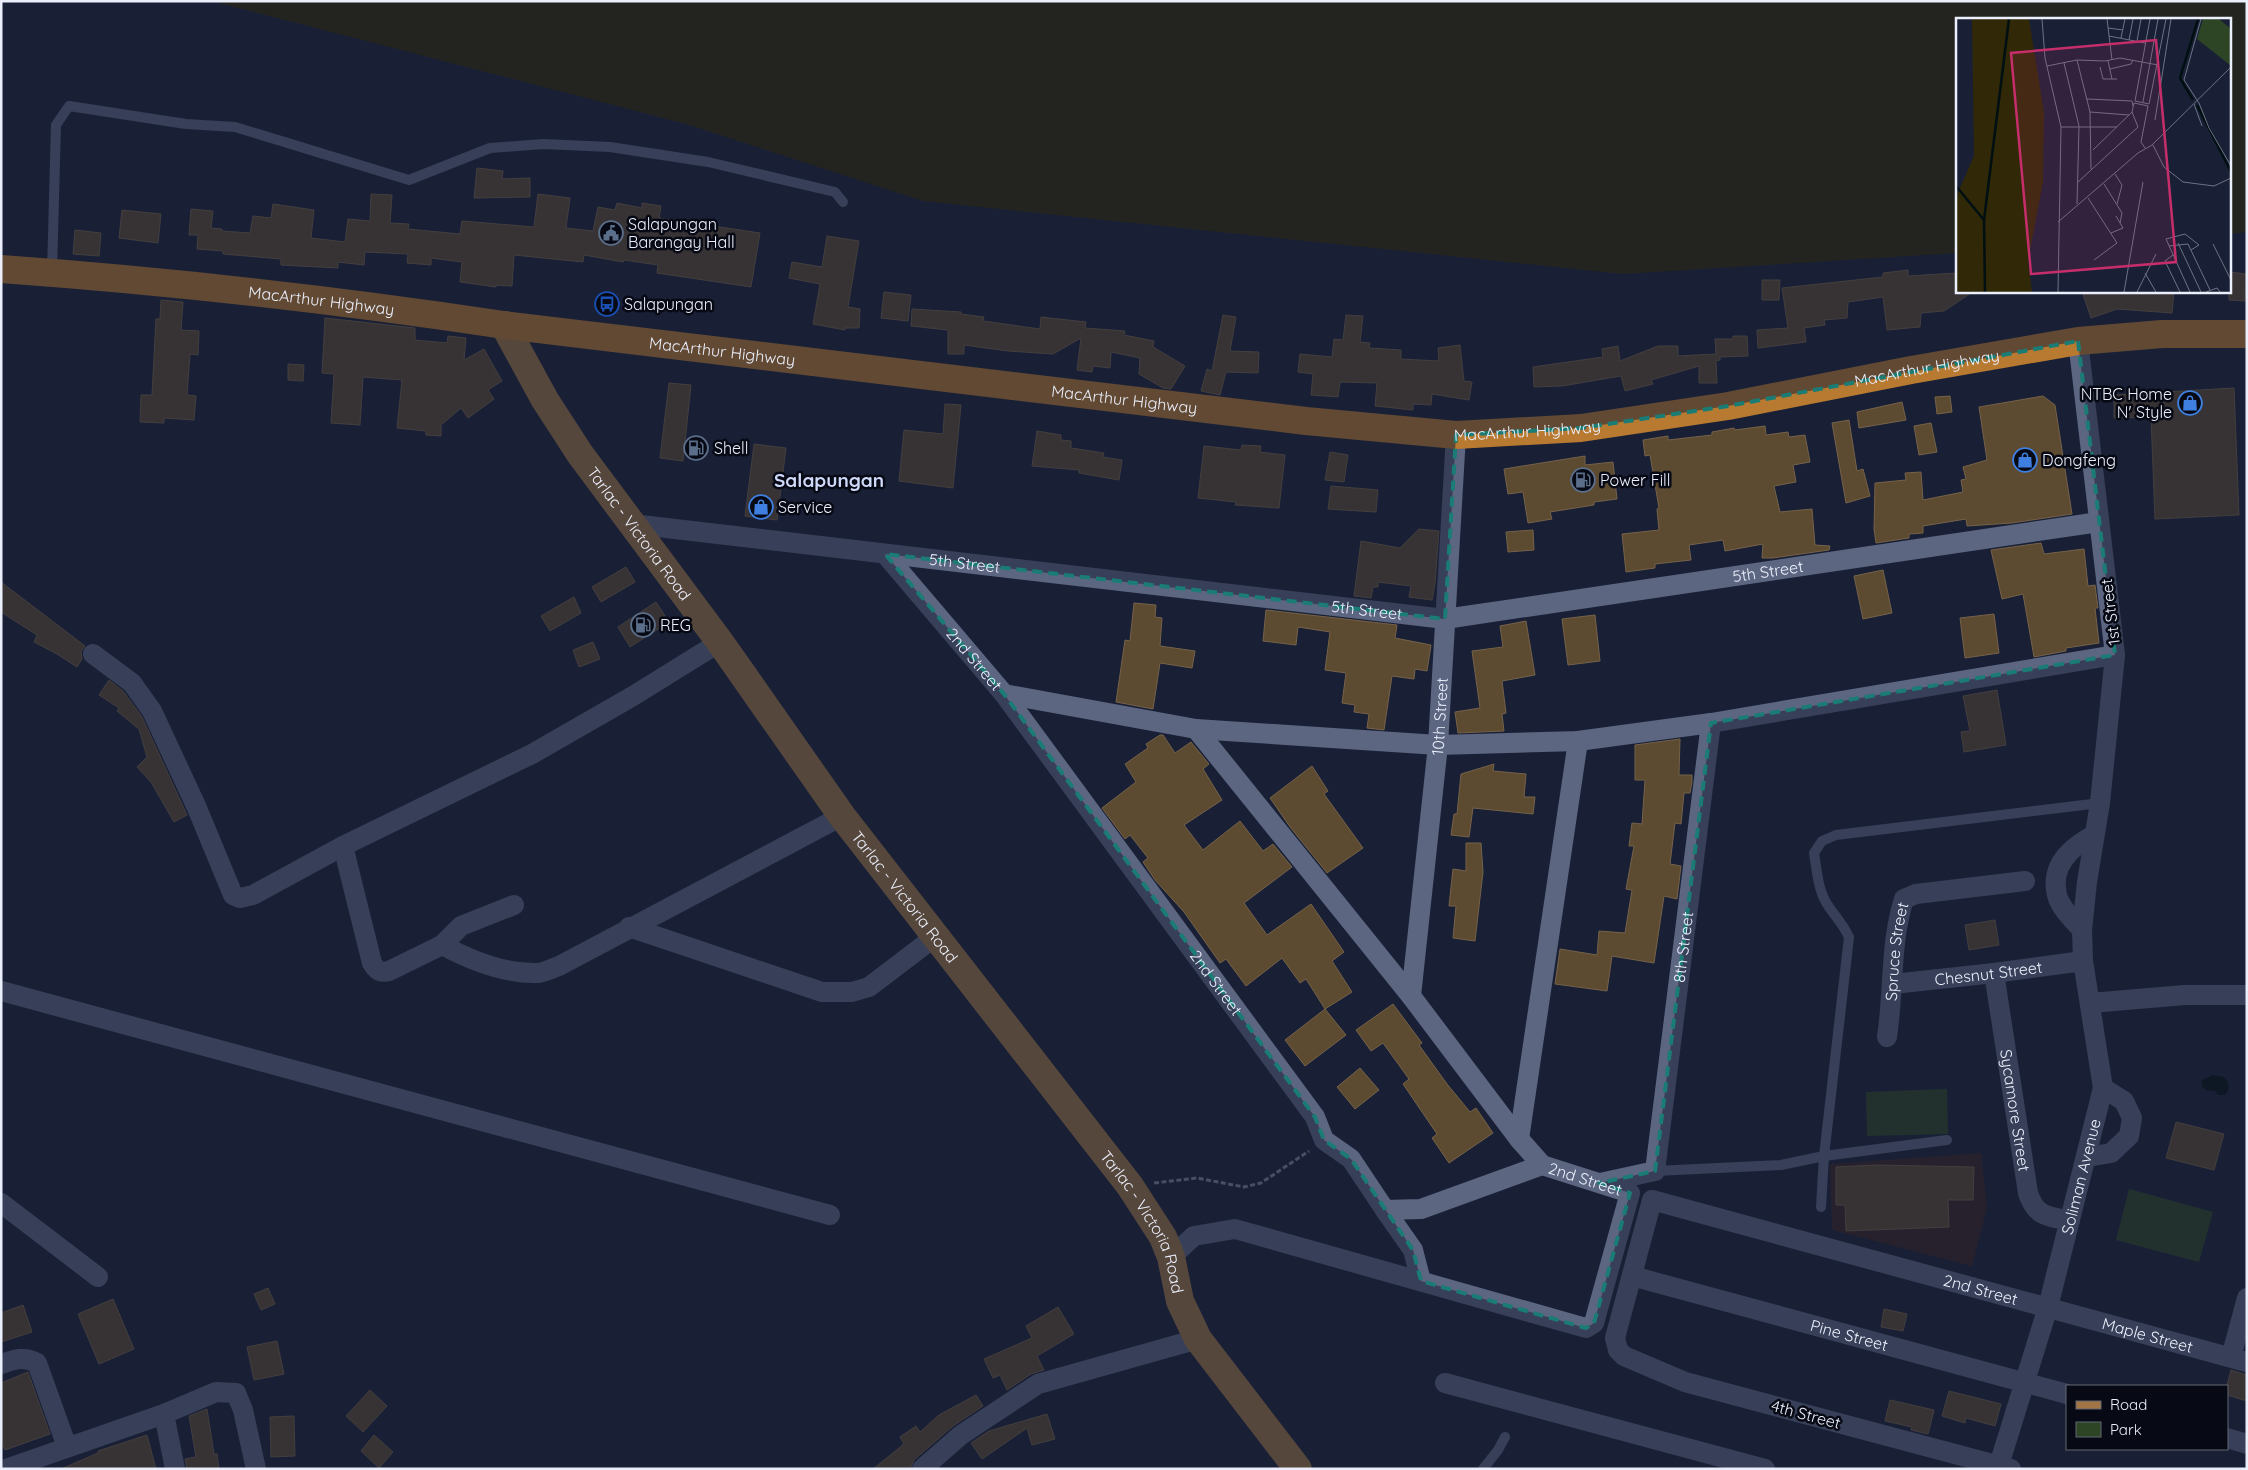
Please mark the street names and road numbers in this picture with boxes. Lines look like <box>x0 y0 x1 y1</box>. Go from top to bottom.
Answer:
street label: MacArthur Highway <box>247 282 396 319</box>
street label: MacArthur Highway <box>648 332 796 370</box>
street label: MacArthur Highway <box>1853 345 2001 391</box>
street label: MacArthur Highway <box>1050 381 1198 418</box>
street label: MacArthur Highway <box>1453 415 1602 445</box>
street label: Tarlac - Victoria Road <box>583 463 695 604</box>
street label: 5th Street <box>928 549 1001 577</box>
street label: 5th Street <box>1731 556 1805 586</box>
street label: 1st Street <box>2096 578 2124 646</box>
street label: 5th Street <box>1330 596 1404 624</box>
street label: 2nd Street <box>942 624 1007 695</box>
street label: 10th Street <box>1427 677 1452 757</box>
street label: Tarlac - Victoria Road <box>847 827 962 967</box>
street label: Spruce Street <box>1881 900 1913 1002</box>
street label: 8th Street <box>1669 910 1697 984</box>
street label: 2nd Street <box>1186 946 1247 1019</box>
street label: Chesnut Street <box>1934 957 2043 989</box>
street label: Sycamore Street <box>1996 1048 2035 1173</box>
street label: Soliman Avenue <box>2057 1117 2105 1236</box>
street label: Tarlac - Victoria Road <box>1096 1146 1188 1295</box>
street label: 2nd Street <box>1546 1158 1625 1200</box>
street label: 2nd Street <box>1941 1270 2020 1309</box>
street label: Maple Street <box>2100 1313 2195 1357</box>
street label: Pine Street <box>1808 1315 1890 1355</box>
street label: 4th Street <box>1769 1395 1843 1433</box>

